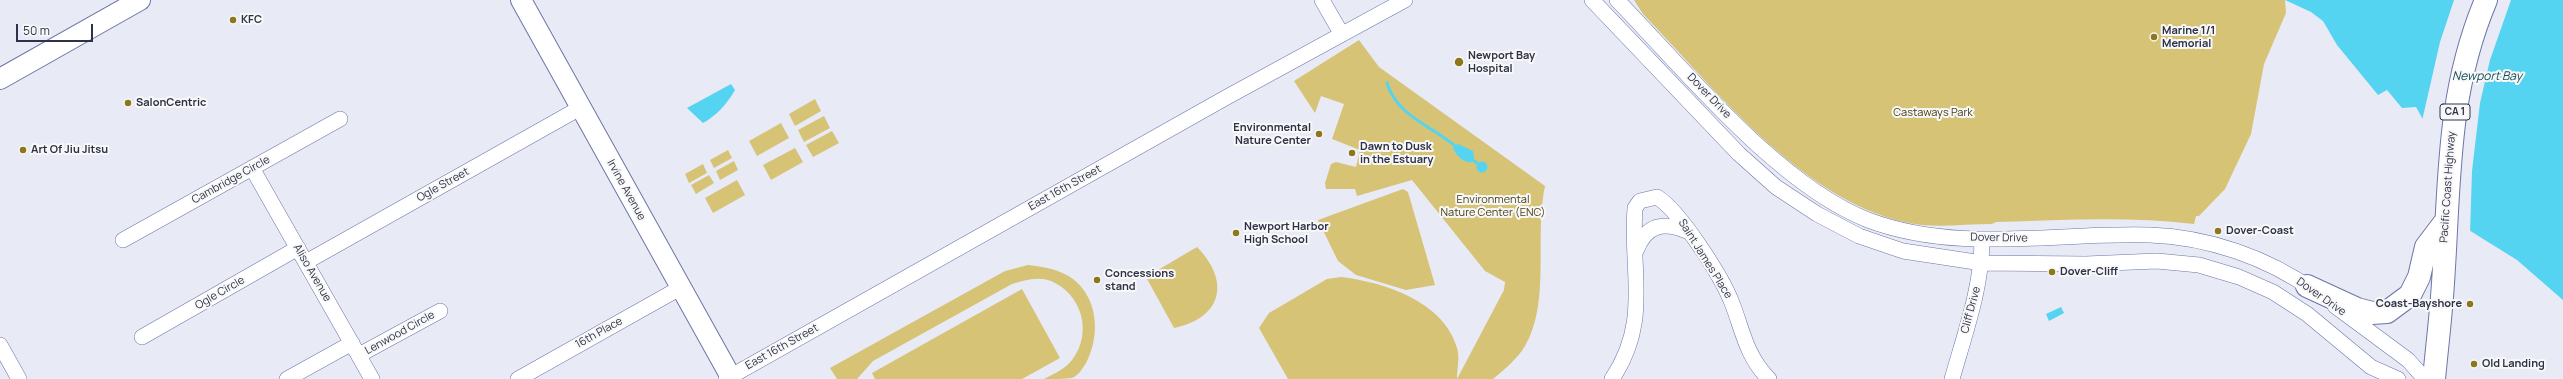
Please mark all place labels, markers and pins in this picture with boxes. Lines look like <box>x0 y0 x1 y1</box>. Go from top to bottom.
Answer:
place label: KFC <box>241 13 262 27</box>
marker: KFC <box>228 15 238 25</box>
place label: Marine 1/1 Memorial <box>2162 24 2215 50</box>
marker: Marine 1/1 Memorial <box>2149 32 2159 42</box>
place label: Newport Bay Hospital <box>1468 49 1535 75</box>
marker: Newport Bay Hospital <box>1453 56 1465 68</box>
place label: SalonCentric <box>136 96 206 110</box>
marker: SalonCentric <box>123 98 133 108</box>
place label: Environmental Nature Center <box>1233 121 1311 147</box>
marker: Environmental Nature Center <box>1314 129 1324 139</box>
place label: Dawn to Dusk in the Estuary <box>1360 140 1433 166</box>
place label: Art Of Jiu Jitsu <box>31 143 108 157</box>
marker: Art Of Jiu Jitsu <box>18 145 28 155</box>
marker: Dawn to Dusk in the Estuary <box>1347 148 1357 158</box>
place label: Newport Harbor High School <box>1244 220 1329 246</box>
place label: Dover-Coast <box>2226 224 2294 238</box>
marker: Dover-Coast <box>2213 226 2223 236</box>
marker: Newport Harbor High School <box>1231 228 1241 238</box>
place label: Dover-Cliff <box>2060 265 2118 279</box>
place label: Concessions stand <box>1105 267 1174 293</box>
marker: Dover-Cliff <box>2047 267 2057 277</box>
marker: Concessions stand <box>1092 275 1102 285</box>
place label: Coast-Bayshore <box>2376 297 2462 311</box>
marker: Coast-Bayshore <box>2465 299 2475 309</box>
place label: Old Landing <box>2482 357 2545 371</box>
marker: Old Landing <box>2469 359 2479 369</box>

